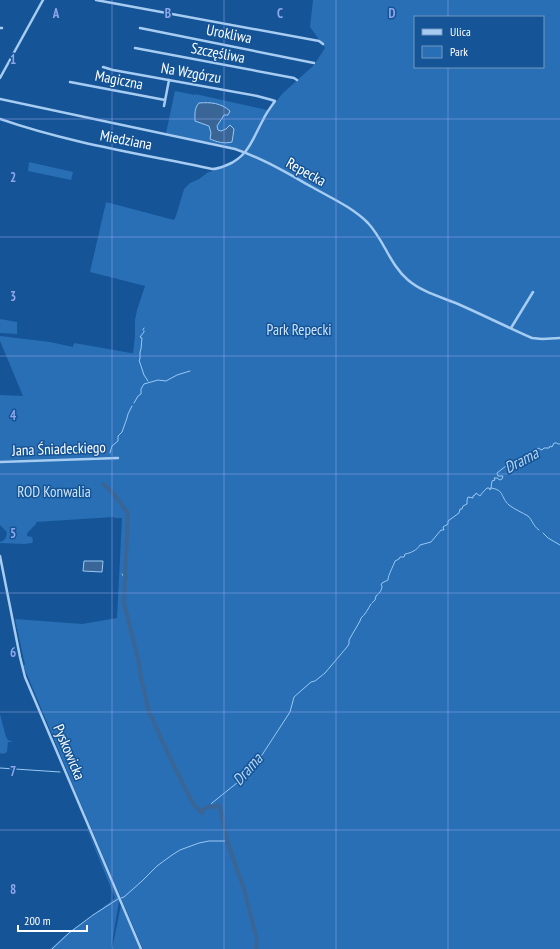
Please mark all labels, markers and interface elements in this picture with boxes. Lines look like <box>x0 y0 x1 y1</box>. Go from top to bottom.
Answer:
text: A <box>52 5 60 22</box>
text: B <box>165 5 171 22</box>
text: C <box>277 5 283 22</box>
text: D <box>389 5 396 22</box>
legend <box>414 16 544 68</box>
street label: Urokliwa <box>205 20 253 47</box>
text: Ulica <box>450 24 471 39</box>
street label: Szczęśliwa <box>189 38 247 67</box>
text: Park <box>450 44 468 59</box>
text: 1 <box>10 51 16 68</box>
street label: Na Wzgórzu <box>159 58 223 87</box>
street label: Magiczna <box>94 66 145 93</box>
street label: Miedziana <box>98 125 154 154</box>
street label: Repecka <box>283 153 329 190</box>
text: 2 <box>10 169 16 186</box>
text: 3 <box>10 288 16 305</box>
park label: Park Repecki <box>267 320 331 339</box>
text: 4 <box>10 407 17 424</box>
street label: Jana Śniadeckiego <box>11 437 106 460</box>
water label: Drama <box>500 442 543 477</box>
park label: ROD Konwalia <box>17 482 91 501</box>
text: 5 <box>10 525 16 542</box>
text: 6 <box>10 644 16 661</box>
street label: Pyskowicka <box>49 721 90 783</box>
water label: Drama <box>228 748 267 789</box>
text: 7 <box>10 763 16 780</box>
text: 8 <box>10 881 16 898</box>
scale bar <box>18 907 87 933</box>
text: 200 m <box>24 913 51 928</box>

